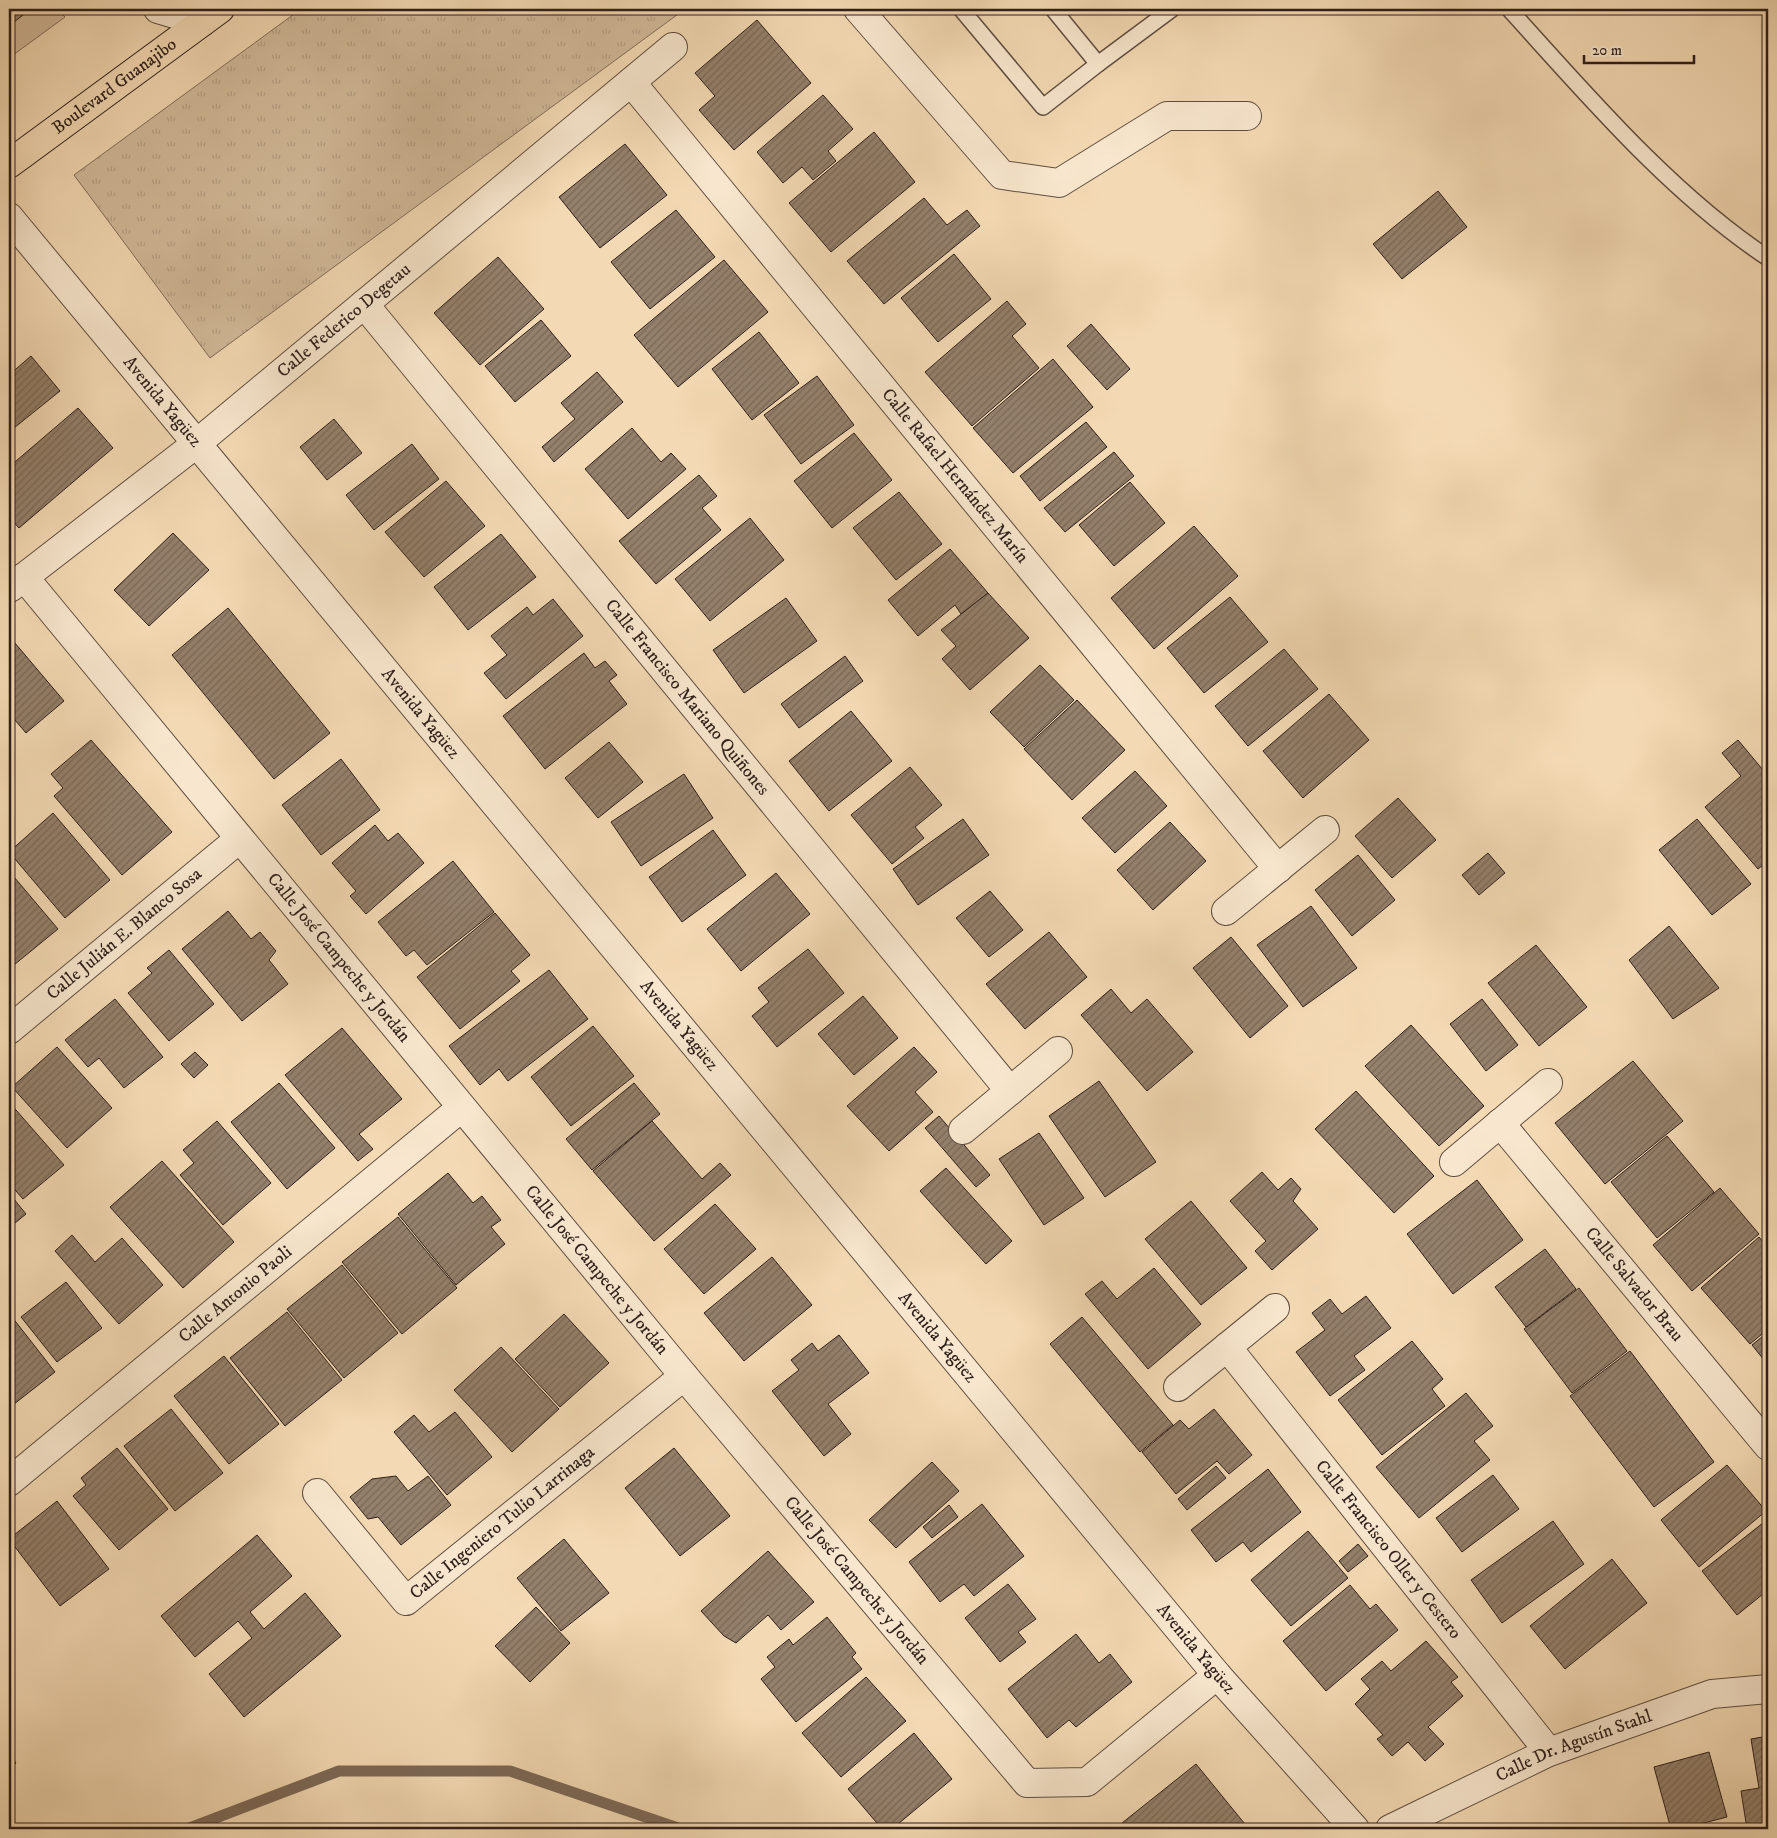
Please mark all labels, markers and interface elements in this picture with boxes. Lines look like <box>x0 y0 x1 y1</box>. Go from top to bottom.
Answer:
scale bar <box>1584 32 1694 64</box>
street label: Boulevard Guanajibo <box>48 33 181 139</box>
text: 20 m <box>1592 41 1622 60</box>
street label: Calle Federico Degetau <box>273 259 416 383</box>
street label: Avenida Yagüez <box>118 352 206 452</box>
street label: Calle Rafael Hernández Marín <box>877 384 1034 568</box>
street label: Calle Francisco Mariano Quiñones <box>600 595 774 800</box>
street label: Avenida Yagüez <box>376 664 465 764</box>
street label: Calle Julián E. Blanco Sosa <box>42 863 207 1005</box>
street label: Calle José Campeche y Jordán <box>262 869 415 1048</box>
street label: Avenida Yagüez <box>635 976 723 1076</box>
street label: Calle José Campeche y Jordán <box>520 1181 673 1360</box>
street label: Calle Salvador Brau <box>1580 1223 1688 1347</box>
street label: Calle Antonio Paoli <box>174 1241 297 1348</box>
street label: Avenida Yagüez <box>893 1287 981 1388</box>
street label: Calle Ingeniero Tulio Larrinaga <box>406 1441 600 1604</box>
street label: Calle Francisco Oller y Cestero <box>1310 1456 1466 1644</box>
street label: Calle José Campeche y Jordán <box>779 1492 934 1670</box>
street label: Avenida Yagüez <box>1152 1599 1240 1699</box>
street label: Calle Dr. Agustín Stahl <box>1492 1705 1655 1787</box>

